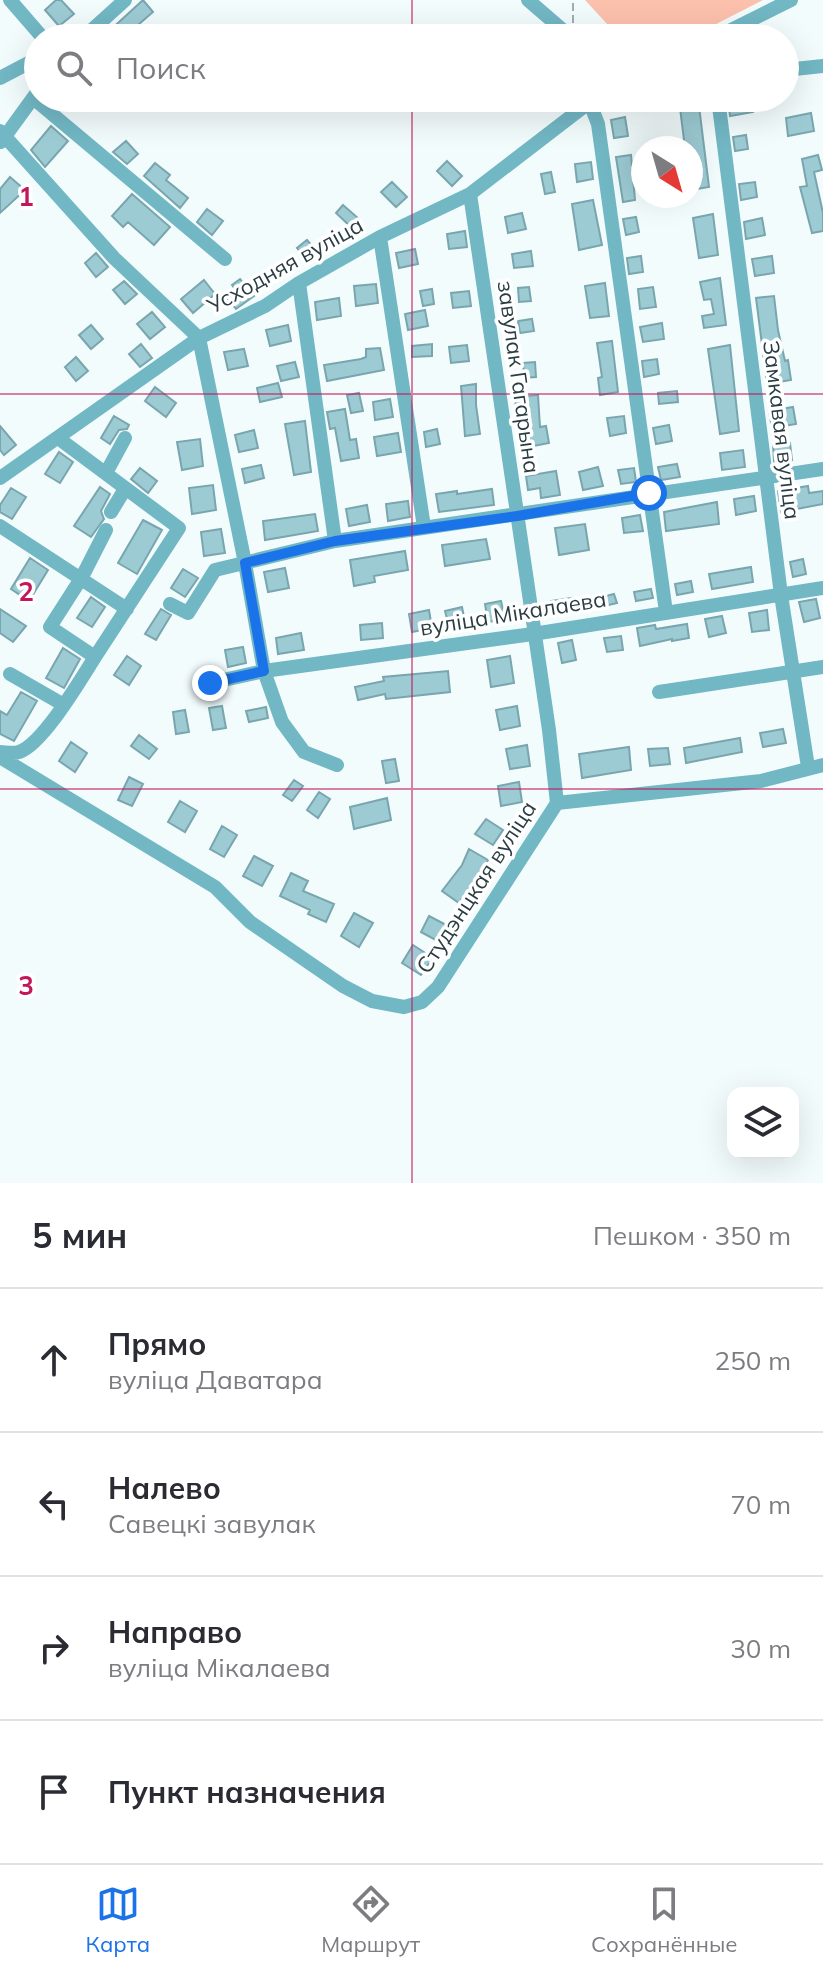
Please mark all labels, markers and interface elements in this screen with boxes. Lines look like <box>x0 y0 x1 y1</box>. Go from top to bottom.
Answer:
search box <box>24 24 799 112</box>
icon: search <box>52 46 96 90</box>
text: Поиск <box>116 49 206 87</box>
north arrow <box>631 136 703 208</box>
text: 1 <box>18 180 34 213</box>
street label: Усходняя вуліца <box>201 211 368 320</box>
street label: завулак Гагарына <box>492 279 546 475</box>
street label: Замкавая вуліца <box>757 339 807 521</box>
route start <box>631 475 667 511</box>
text: 2 <box>18 575 34 608</box>
street label: вуліца Мікалаева <box>418 584 608 642</box>
route end <box>192 665 228 701</box>
street label: Студэнцкая вуліца <box>410 796 542 978</box>
text: 3 <box>18 969 34 1002</box>
map controls <box>727 1087 799 1159</box>
button: layers <box>727 1087 799 1159</box>
text: 5 мин <box>32 1214 127 1257</box>
text: Пешком · 350 m <box>593 1219 791 1252</box>
text: Прямо <box>108 1325 206 1363</box>
icon: ahead <box>32 1338 76 1382</box>
text: 250 m <box>715 1344 791 1377</box>
text: вуліца Даватара <box>108 1363 323 1396</box>
text: Налево <box>108 1469 221 1507</box>
icon: left <box>32 1482 76 1526</box>
text: 70 m <box>730 1488 791 1521</box>
text: Савецкі завулак <box>108 1507 315 1540</box>
text: Направо <box>108 1613 242 1651</box>
icon: right <box>32 1626 76 1670</box>
text: 30 m <box>730 1632 791 1665</box>
text: вуліца Мікалаева <box>108 1651 331 1684</box>
icon: arrive <box>32 1770 76 1814</box>
text: Пункт назначения <box>108 1773 386 1811</box>
tab: Карта <box>85 1882 150 1958</box>
tab: Маршрут <box>321 1882 420 1958</box>
tab: Сохранённые <box>591 1882 737 1958</box>

